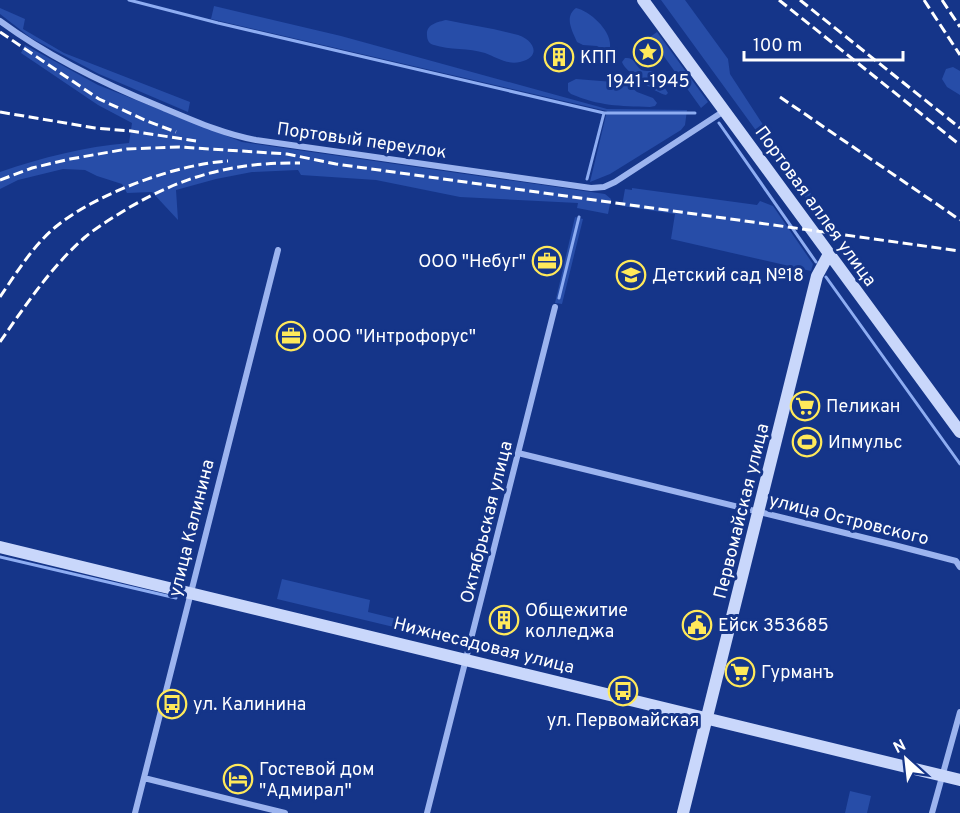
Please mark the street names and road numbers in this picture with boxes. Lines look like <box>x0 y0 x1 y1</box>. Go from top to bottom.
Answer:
street label: Портовый переулок <box>275 118 448 165</box>
street label: Портовая аллея улица <box>749 122 881 292</box>
street label: Первомайская улица <box>710 421 775 602</box>
street label: Октябрьская улица <box>456 439 519 606</box>
street label: улица Калинина <box>164 457 221 599</box>
street label: улица Островского <box>766 489 931 551</box>
street label: Нижнесадовая улица <box>391 613 577 680</box>

